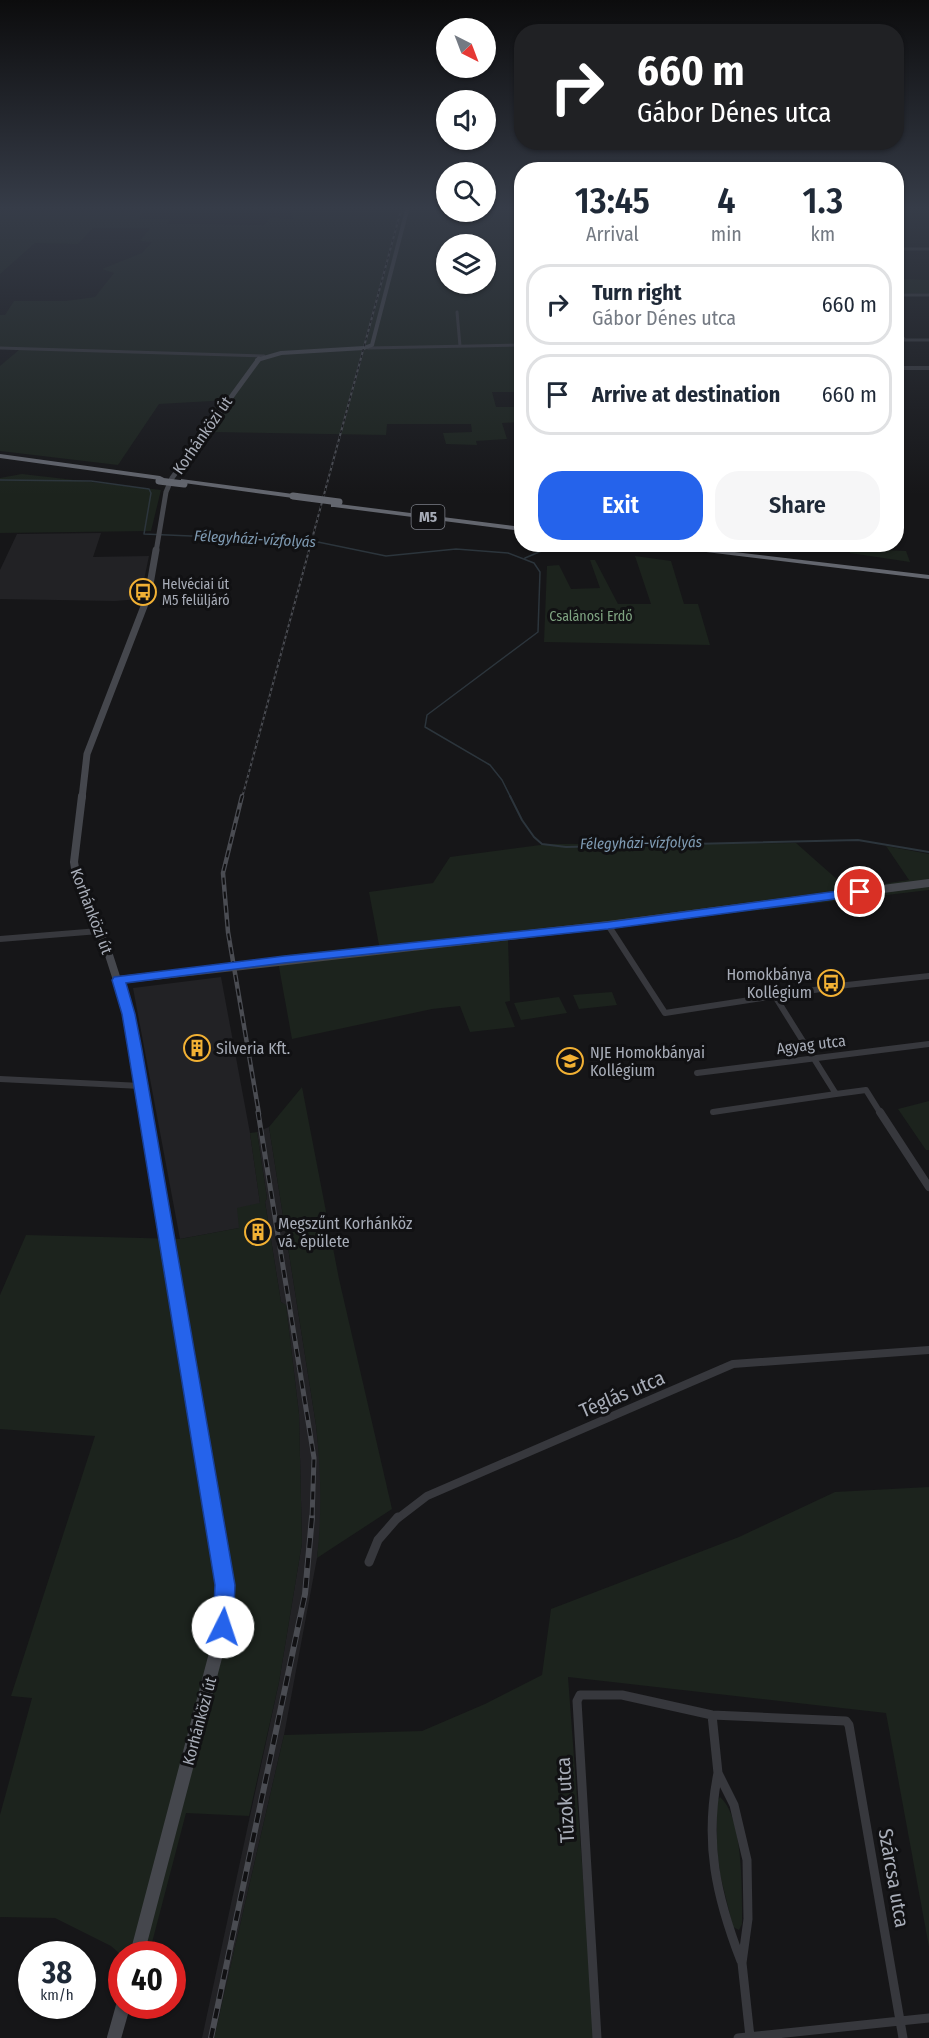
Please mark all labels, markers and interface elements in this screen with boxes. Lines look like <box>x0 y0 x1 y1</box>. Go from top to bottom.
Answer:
north arrow <box>436 18 496 78</box>
map controls <box>436 18 496 294</box>
text: 660 m <box>637 46 745 96</box>
icon: right <box>538 48 616 126</box>
button: sound <box>436 90 496 150</box>
text: Gábor Dénes utca <box>637 97 832 129</box>
button: search <box>436 162 496 222</box>
text: 13:45 <box>575 179 650 223</box>
text: 4 <box>717 179 735 223</box>
text: 1.3 <box>803 179 843 223</box>
text: Arrival <box>586 222 639 246</box>
text: min <box>711 222 742 246</box>
text: km <box>811 222 835 246</box>
button: layers <box>436 234 496 294</box>
text: Turn right <box>592 279 681 306</box>
icon: right <box>541 288 574 321</box>
text: 660 m <box>822 291 877 318</box>
text: Gábor Dénes utca <box>592 306 736 330</box>
icon: arrive <box>541 378 574 411</box>
text: Arrive at destination <box>592 381 780 408</box>
text: 660 m <box>822 381 877 408</box>
street label: Korhánközi út <box>169 392 237 478</box>
button: Exit <box>538 471 703 540</box>
button: Share <box>715 471 880 540</box>
road number: M5 <box>412 505 444 529</box>
water label: Félegyházi-vízfolyás <box>194 527 317 551</box>
place label: Helvéciai út M5 felüljáró <box>162 576 230 609</box>
bus stop icon: Helvéciai út M5 felüljáró <box>128 577 158 607</box>
park label: Csalánosi Erdő <box>549 608 633 625</box>
water label: Félegyházi-vízfolyás <box>580 833 703 853</box>
street label: Korhánközi út <box>66 866 117 957</box>
pin <box>834 866 885 917</box>
icon: arrive <box>843 875 876 908</box>
place label: Homokbánya Kollégium <box>726 965 812 1002</box>
bus stop icon: Homokbánya Kollégium <box>816 968 846 998</box>
street label: Agyag utca <box>775 1031 847 1058</box>
building icon: Silveria Kft. <box>182 1033 212 1063</box>
place label: Silveria Kft. <box>216 1039 290 1058</box>
place label: NJE Homokbányai Kollégium <box>590 1043 705 1080</box>
school or university icon: NJE Homokbányai Kollégium <box>555 1046 585 1076</box>
place label: Megszűnt Korhánköz vá. épülete <box>278 1214 412 1251</box>
building icon: Megszűnt Korhánköz vá. épülete <box>243 1217 273 1247</box>
street label: Téglás utca <box>576 1365 668 1423</box>
position arrow <box>191 1595 255 1659</box>
street label: Korhánközi út <box>179 1674 221 1767</box>
street label: Túzok utca <box>551 1756 579 1844</box>
street label: Szárcsa utca <box>874 1827 914 1929</box>
speed limit sign: 40 <box>108 1941 186 2019</box>
text: 38 <box>42 1955 72 1991</box>
text: km/h <box>40 1986 74 2004</box>

